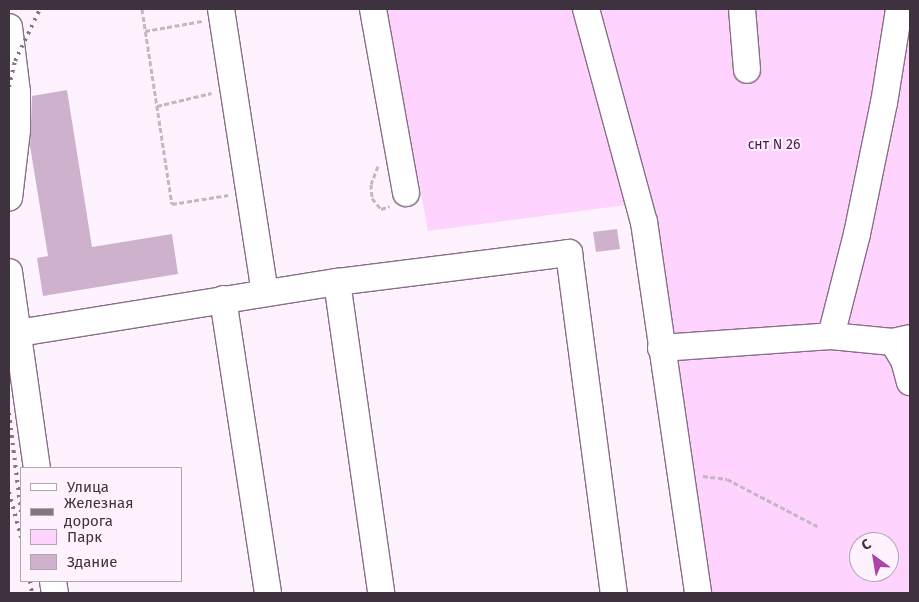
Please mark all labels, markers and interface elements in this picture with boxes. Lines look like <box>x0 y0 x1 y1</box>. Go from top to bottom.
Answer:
park label: снт N 26 <box>748 137 800 153</box>
legend <box>20 467 182 582</box>
text: Улица <box>67 478 109 496</box>
text: Железная дорога <box>64 494 133 530</box>
text: Парк <box>67 528 102 546</box>
north arrow <box>849 532 899 582</box>
text: С <box>858 535 874 554</box>
text: Здание <box>67 553 117 571</box>

